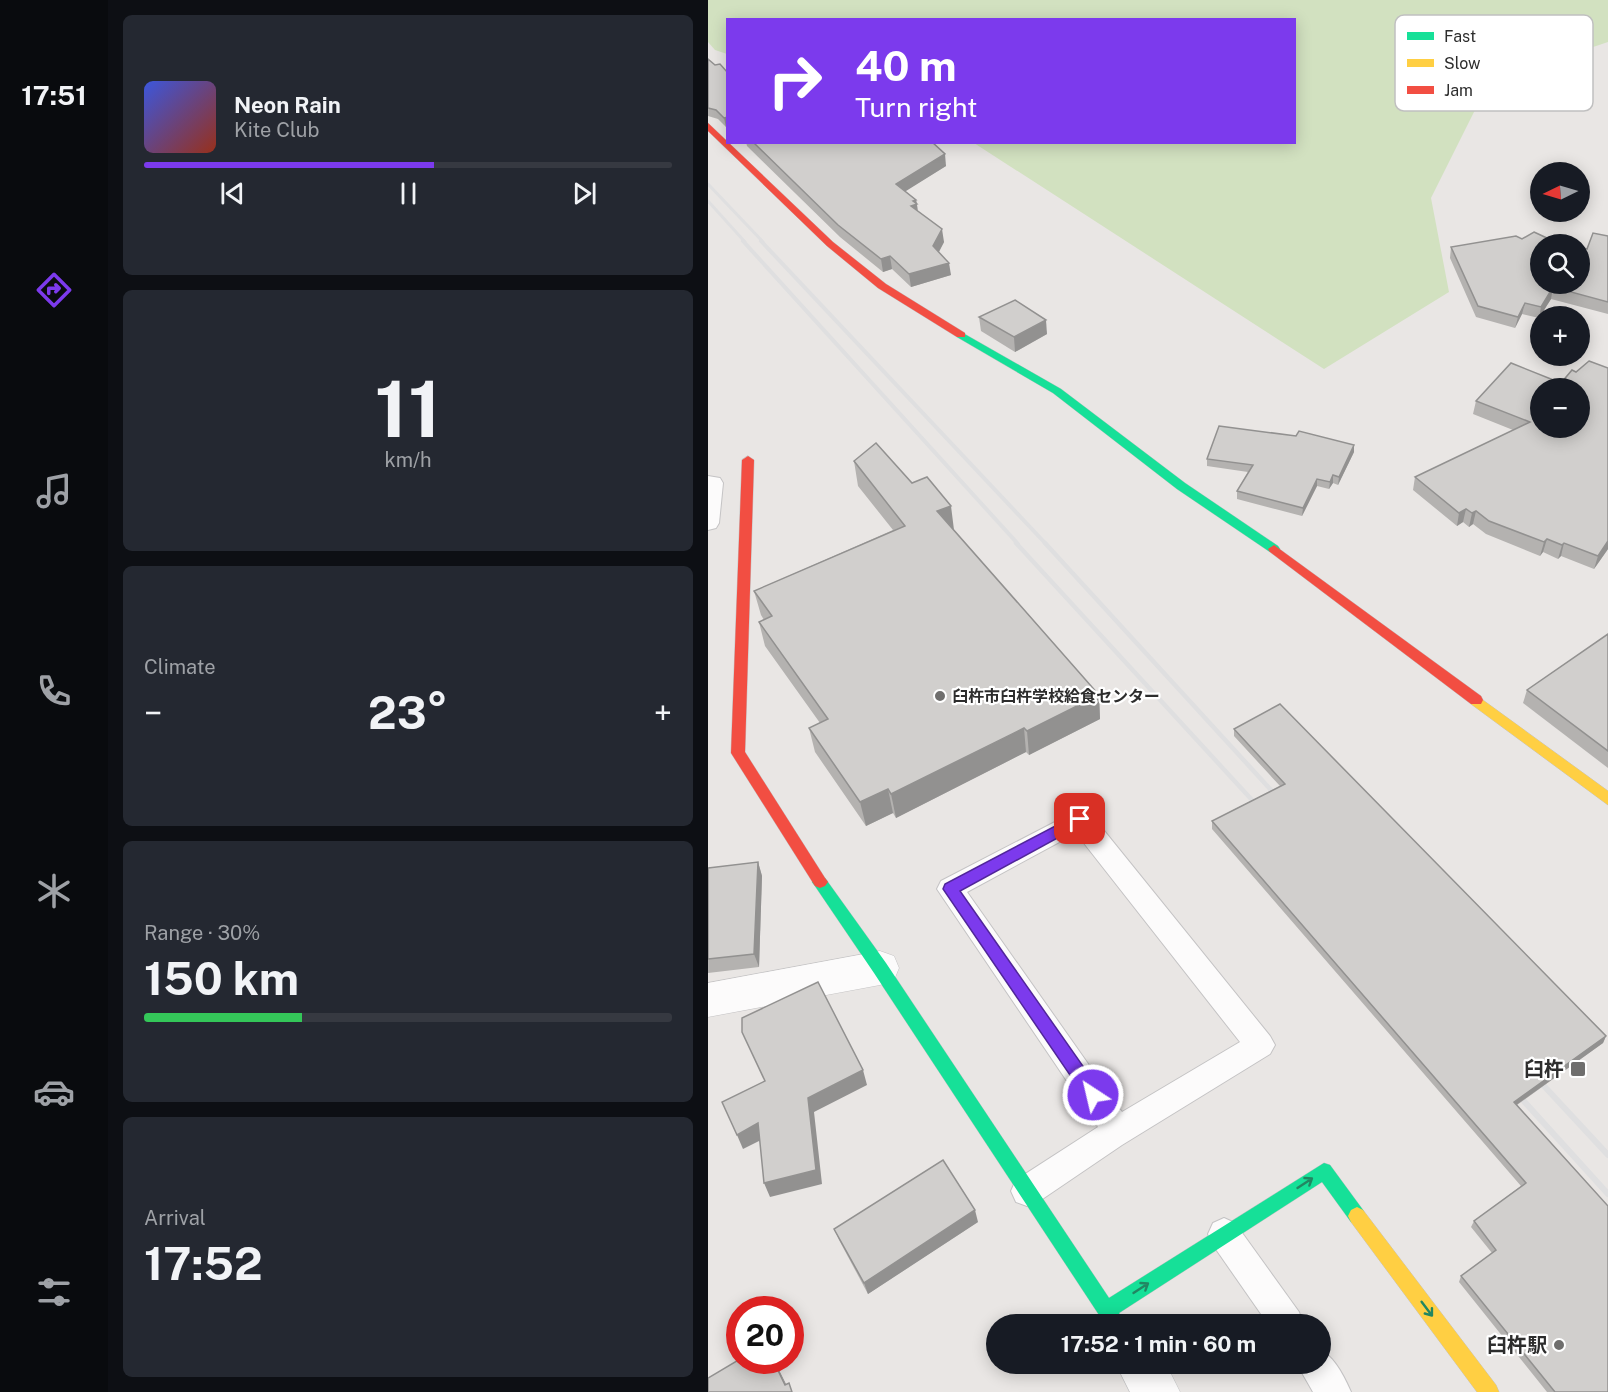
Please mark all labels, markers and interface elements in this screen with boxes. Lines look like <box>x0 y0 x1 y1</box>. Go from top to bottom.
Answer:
legend <box>1395 15 1593 111</box>
text: Fast <box>1444 27 1476 46</box>
text: 40 m <box>855 41 957 90</box>
icon: right <box>756 42 834 120</box>
text: Slow <box>1444 54 1481 73</box>
text: 17:51 <box>21 79 87 111</box>
text: Jam <box>1444 81 1473 100</box>
text: Turn right <box>855 91 978 123</box>
text: Neon Rain <box>234 92 341 118</box>
text: Kite Club <box>234 118 319 142</box>
north arrow <box>1530 162 1590 222</box>
map controls <box>1530 162 1590 438</box>
icon: previous <box>216 177 249 210</box>
icon: pause <box>392 177 425 210</box>
icon: next <box>568 177 601 210</box>
button: search <box>1530 234 1590 294</box>
icon: directions <box>33 269 75 311</box>
button: + <box>1530 306 1590 366</box>
text: 11 <box>375 363 441 455</box>
button: − <box>1530 378 1590 438</box>
text: km/h <box>384 448 432 472</box>
icon: music <box>33 470 75 512</box>
text: Climate <box>144 655 216 679</box>
icon: phone <box>33 670 75 712</box>
text: 23° <box>368 686 448 739</box>
place label: 臼杵市臼杵学校給食センター <box>952 687 1160 706</box>
marker: 臼杵市臼杵学校給食センター <box>933 689 947 703</box>
text: − <box>144 694 162 732</box>
text: + <box>654 694 672 732</box>
pin <box>1054 793 1105 844</box>
icon: arrive <box>1063 802 1096 835</box>
icon: climate <box>33 870 75 912</box>
text: Range · 30% <box>144 921 260 945</box>
text: 150 km <box>144 952 299 1005</box>
place label: 臼杵 <box>1524 1057 1564 1081</box>
marker: 臼杵 <box>1569 1060 1587 1078</box>
position arrow <box>1061 1063 1125 1127</box>
icon: car <box>33 1071 75 1113</box>
one-way arrow <box>1296 1176 1313 1188</box>
text: Arrival <box>144 1206 206 1230</box>
text: 17:52 <box>144 1237 263 1290</box>
icon: filters <box>33 1271 75 1313</box>
one-way arrow <box>1132 1281 1149 1294</box>
speed limit sign: 20 <box>726 1296 804 1374</box>
one-way arrow <box>1420 1301 1433 1317</box>
text: 17:52 · 1 min · 60 m <box>1061 1331 1256 1357</box>
place label: 臼杵駅 <box>1487 1333 1547 1357</box>
marker: 臼杵駅 <box>1552 1338 1566 1352</box>

